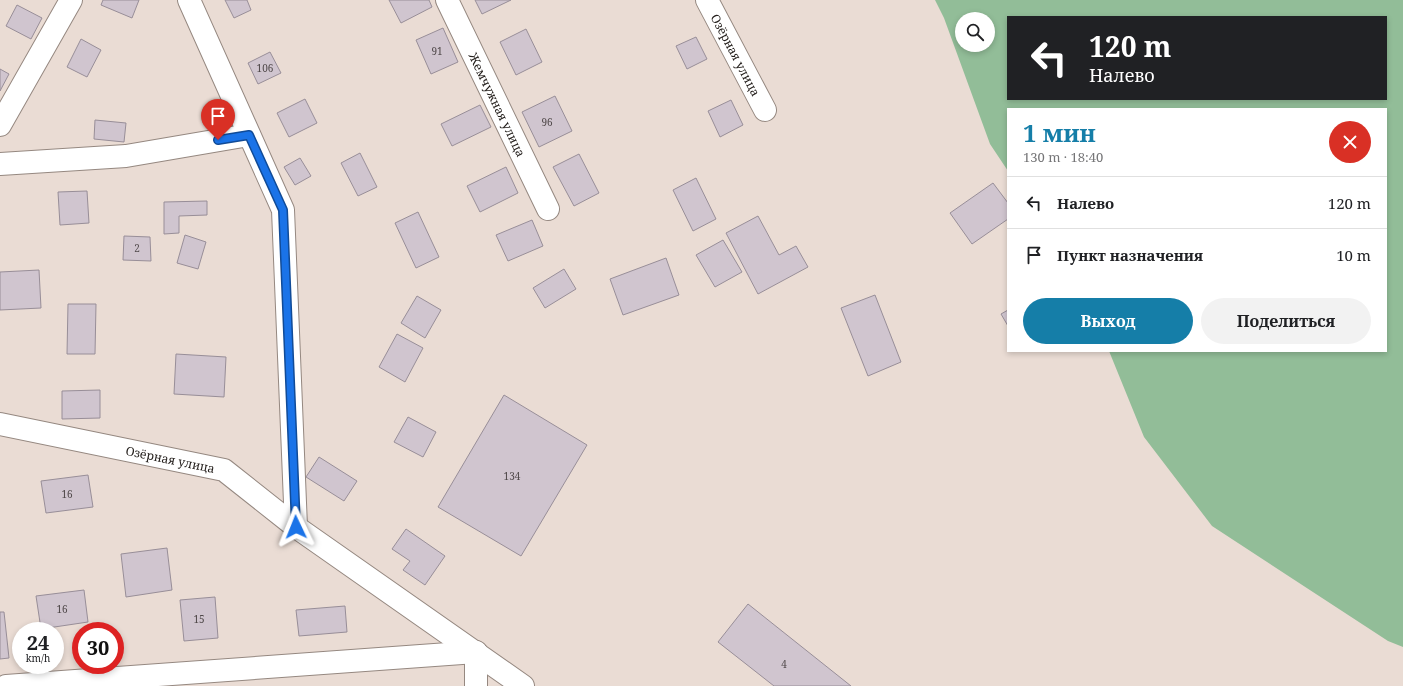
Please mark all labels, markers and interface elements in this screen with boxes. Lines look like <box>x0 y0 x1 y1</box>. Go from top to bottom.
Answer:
street label: Озёрная улица <box>707 11 765 99</box>
map controls <box>955 12 995 52</box>
button: search <box>955 12 995 52</box>
text: 120 m <box>1089 27 1171 65</box>
icon: left <box>1023 32 1075 84</box>
house number: 91 <box>431 44 443 58</box>
street label: Жемчужная улица <box>465 48 530 160</box>
house number: 106 <box>257 61 274 75</box>
text: Налево <box>1089 63 1155 87</box>
pin <box>201 99 235 140</box>
icon: arrive <box>207 105 229 127</box>
house number: 96 <box>541 115 553 129</box>
text: 1 мин <box>1023 116 1096 149</box>
button: close <box>1329 121 1371 163</box>
text: 130 m · 18:40 <box>1023 148 1103 166</box>
icon: left <box>1023 192 1045 214</box>
text: Налево <box>1057 193 1114 213</box>
text: 120 m <box>1328 193 1371 213</box>
house number: 2 <box>134 241 140 255</box>
icon: arrive <box>1023 244 1045 266</box>
text: Пункт назначения <box>1057 245 1203 265</box>
text: 10 m <box>1336 245 1371 265</box>
button: Выход <box>1023 298 1193 344</box>
button: Поделиться <box>1201 298 1371 344</box>
street label: Озёрная улица <box>124 442 217 476</box>
house number: 134 <box>504 469 521 483</box>
house number: 16 <box>61 487 73 501</box>
position arrow <box>275 506 317 548</box>
house number: 16 <box>56 602 68 616</box>
house number: 15 <box>193 612 205 626</box>
speed limit sign: 30 <box>72 622 124 674</box>
text: 24 <box>27 629 49 656</box>
text: km/h <box>26 651 50 665</box>
house number: 4 <box>781 657 787 671</box>

